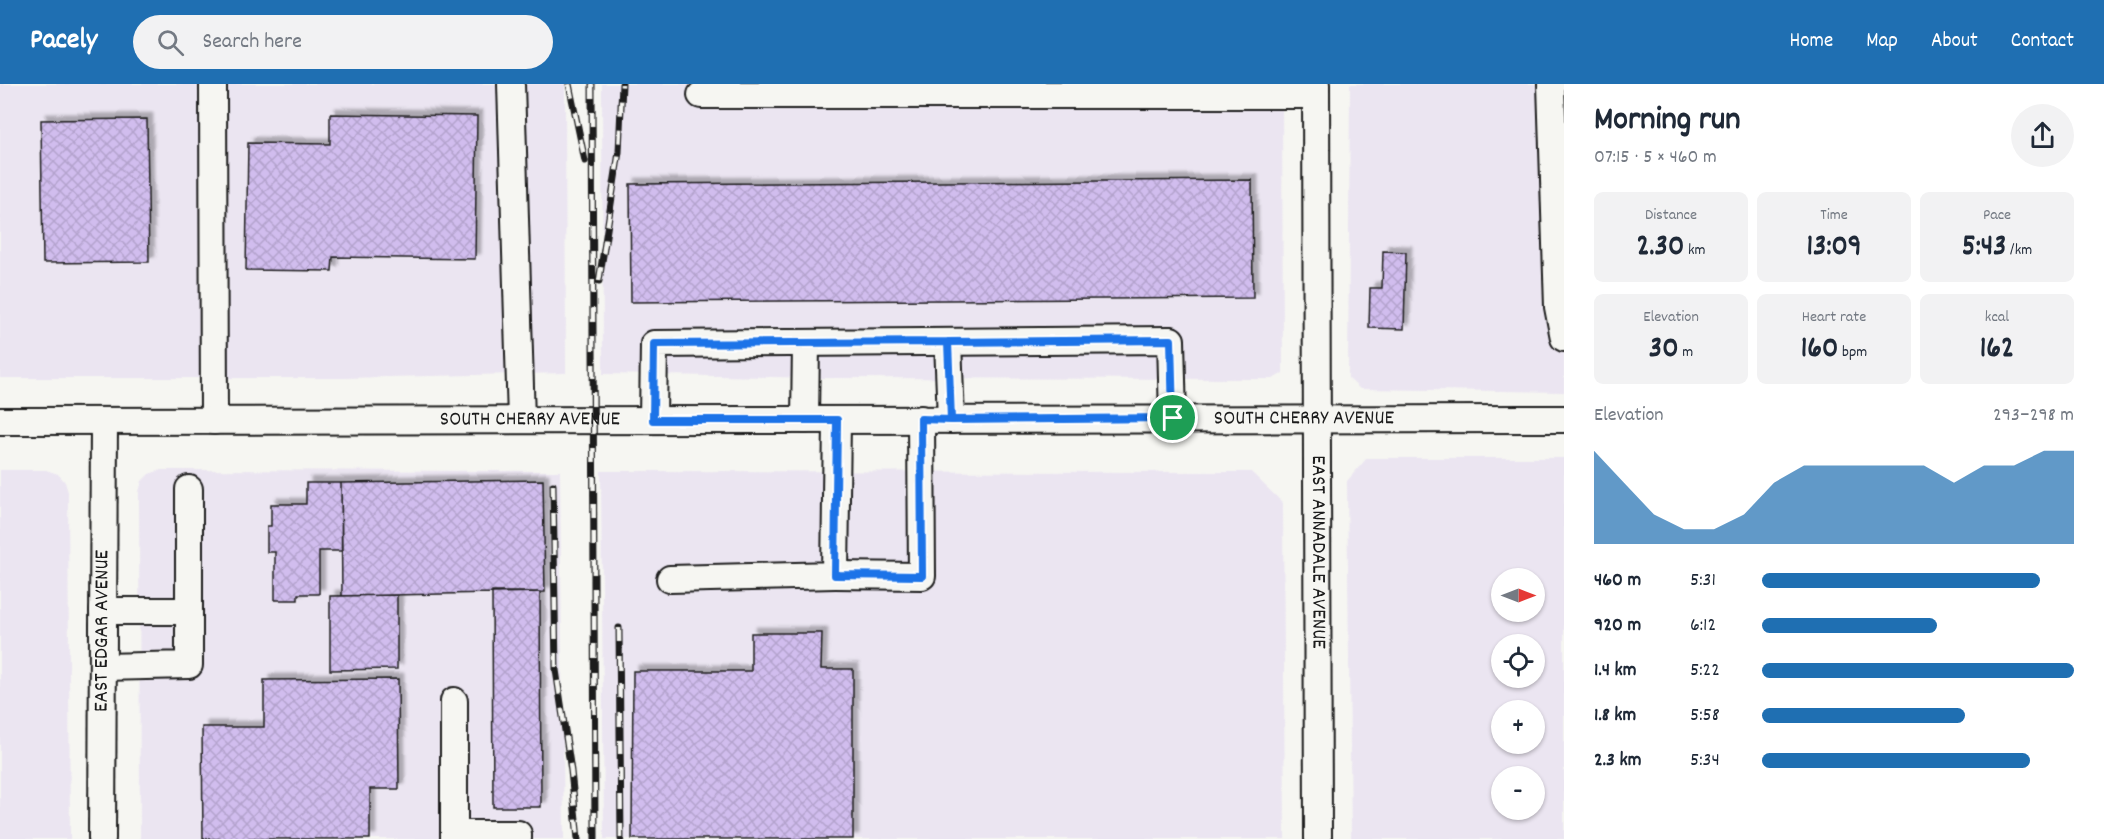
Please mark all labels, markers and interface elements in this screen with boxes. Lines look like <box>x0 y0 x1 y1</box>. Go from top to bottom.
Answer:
search box <box>133 15 553 69</box>
text: Pacely <box>30 22 97 62</box>
icon: search <box>154 26 187 59</box>
text: Search here <box>202 27 302 58</box>
text: Home <box>1789 27 1833 57</box>
text: Map <box>1866 27 1898 57</box>
text: About <box>1931 27 1978 57</box>
text: Contact <box>2011 27 2074 57</box>
text: Morning run <box>1594 98 1741 145</box>
button: share <box>2011 104 2074 167</box>
text: 07:15 · 5 × 460 m <box>1594 144 1717 172</box>
text: Distance <box>1645 204 1697 227</box>
text: Time <box>1820 204 1848 227</box>
text: Pace <box>1983 204 2011 227</box>
text: 2.30 <box>1637 227 1684 270</box>
text: 13:09 <box>1807 227 1861 270</box>
text: 5:43 <box>1962 227 2006 270</box>
text: km <box>1684 239 1705 262</box>
text: /km <box>2006 239 2032 262</box>
text: Elevation <box>1643 306 1699 329</box>
text: Heart rate <box>1802 306 1866 329</box>
text: kcal <box>1985 306 2009 329</box>
text: 30 <box>1649 329 1679 372</box>
text: 160 <box>1801 329 1838 372</box>
text: 162 <box>1980 329 2014 372</box>
text: m <box>1679 341 1693 364</box>
text: bpm <box>1838 341 1867 364</box>
pin <box>1147 392 1198 443</box>
icon: arrive <box>1156 401 1189 434</box>
text: Elevation <box>1594 402 1664 430</box>
text: 293–298 m <box>1993 402 2074 430</box>
street label: SOUTH CHERRY AVENUE <box>1214 404 1395 434</box>
street label: SOUTH CHERRY AVENUE <box>440 405 621 435</box>
street label: EAST ANNADALE AVENUE <box>1302 455 1332 649</box>
street label: EAST EDGAR AVENUE <box>88 549 118 712</box>
text: 460 m <box>1594 567 1641 595</box>
text: 5:31 <box>1690 567 1716 595</box>
north arrow <box>1491 568 1545 622</box>
map controls <box>1491 568 1545 820</box>
text: 920 m <box>1594 612 1641 640</box>
text: 6:12 <box>1690 612 1716 640</box>
button: locate <box>1491 634 1545 688</box>
text: 1.4 km <box>1594 657 1637 685</box>
text: 5:22 <box>1690 657 1720 685</box>
button: + <box>1491 700 1545 754</box>
text: 1.8 km <box>1594 702 1636 730</box>
text: 5:58 <box>1690 702 1720 730</box>
text: 2.3 km <box>1594 747 1641 775</box>
text: 5:34 <box>1690 747 1720 775</box>
button: − <box>1491 766 1545 820</box>

